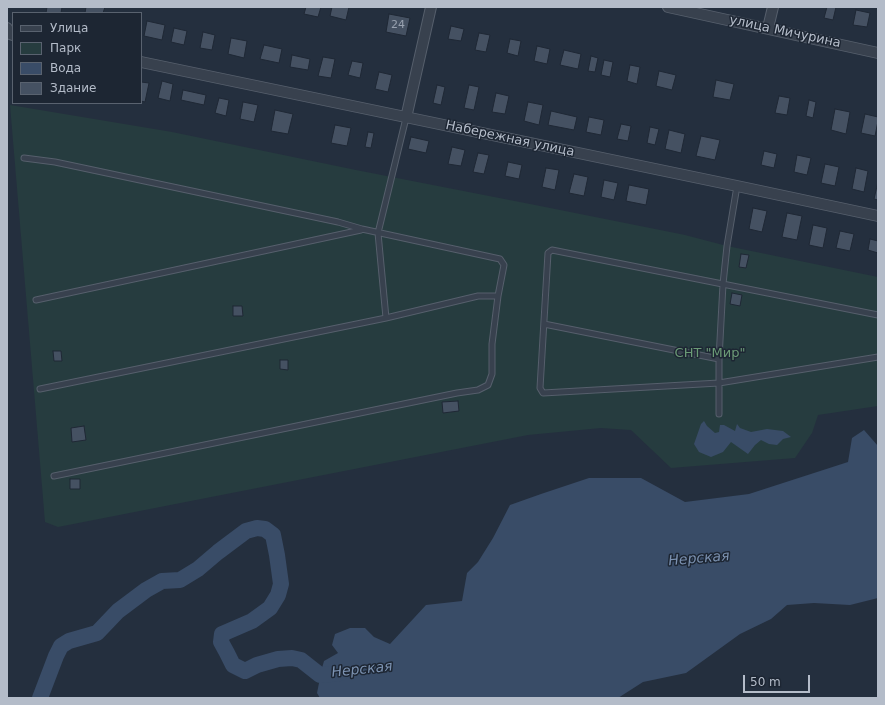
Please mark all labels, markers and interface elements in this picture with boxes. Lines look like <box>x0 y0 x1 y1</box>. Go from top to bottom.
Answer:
legend <box>12 12 142 104</box>
street label: улица Мичурина <box>728 13 842 51</box>
house number: 24 <box>391 18 405 32</box>
text: Улица <box>50 21 88 35</box>
text: Парк <box>50 41 81 55</box>
text: Вода <box>50 61 81 75</box>
text: Здание <box>50 81 96 95</box>
street label: Набережная улица <box>444 118 576 160</box>
park label: СНТ "Мир" <box>675 346 745 362</box>
water label: Нерская <box>668 548 730 570</box>
water label: Нерская <box>331 658 393 682</box>
scale bar <box>745 667 812 693</box>
text: 50 m <box>750 675 781 689</box>

